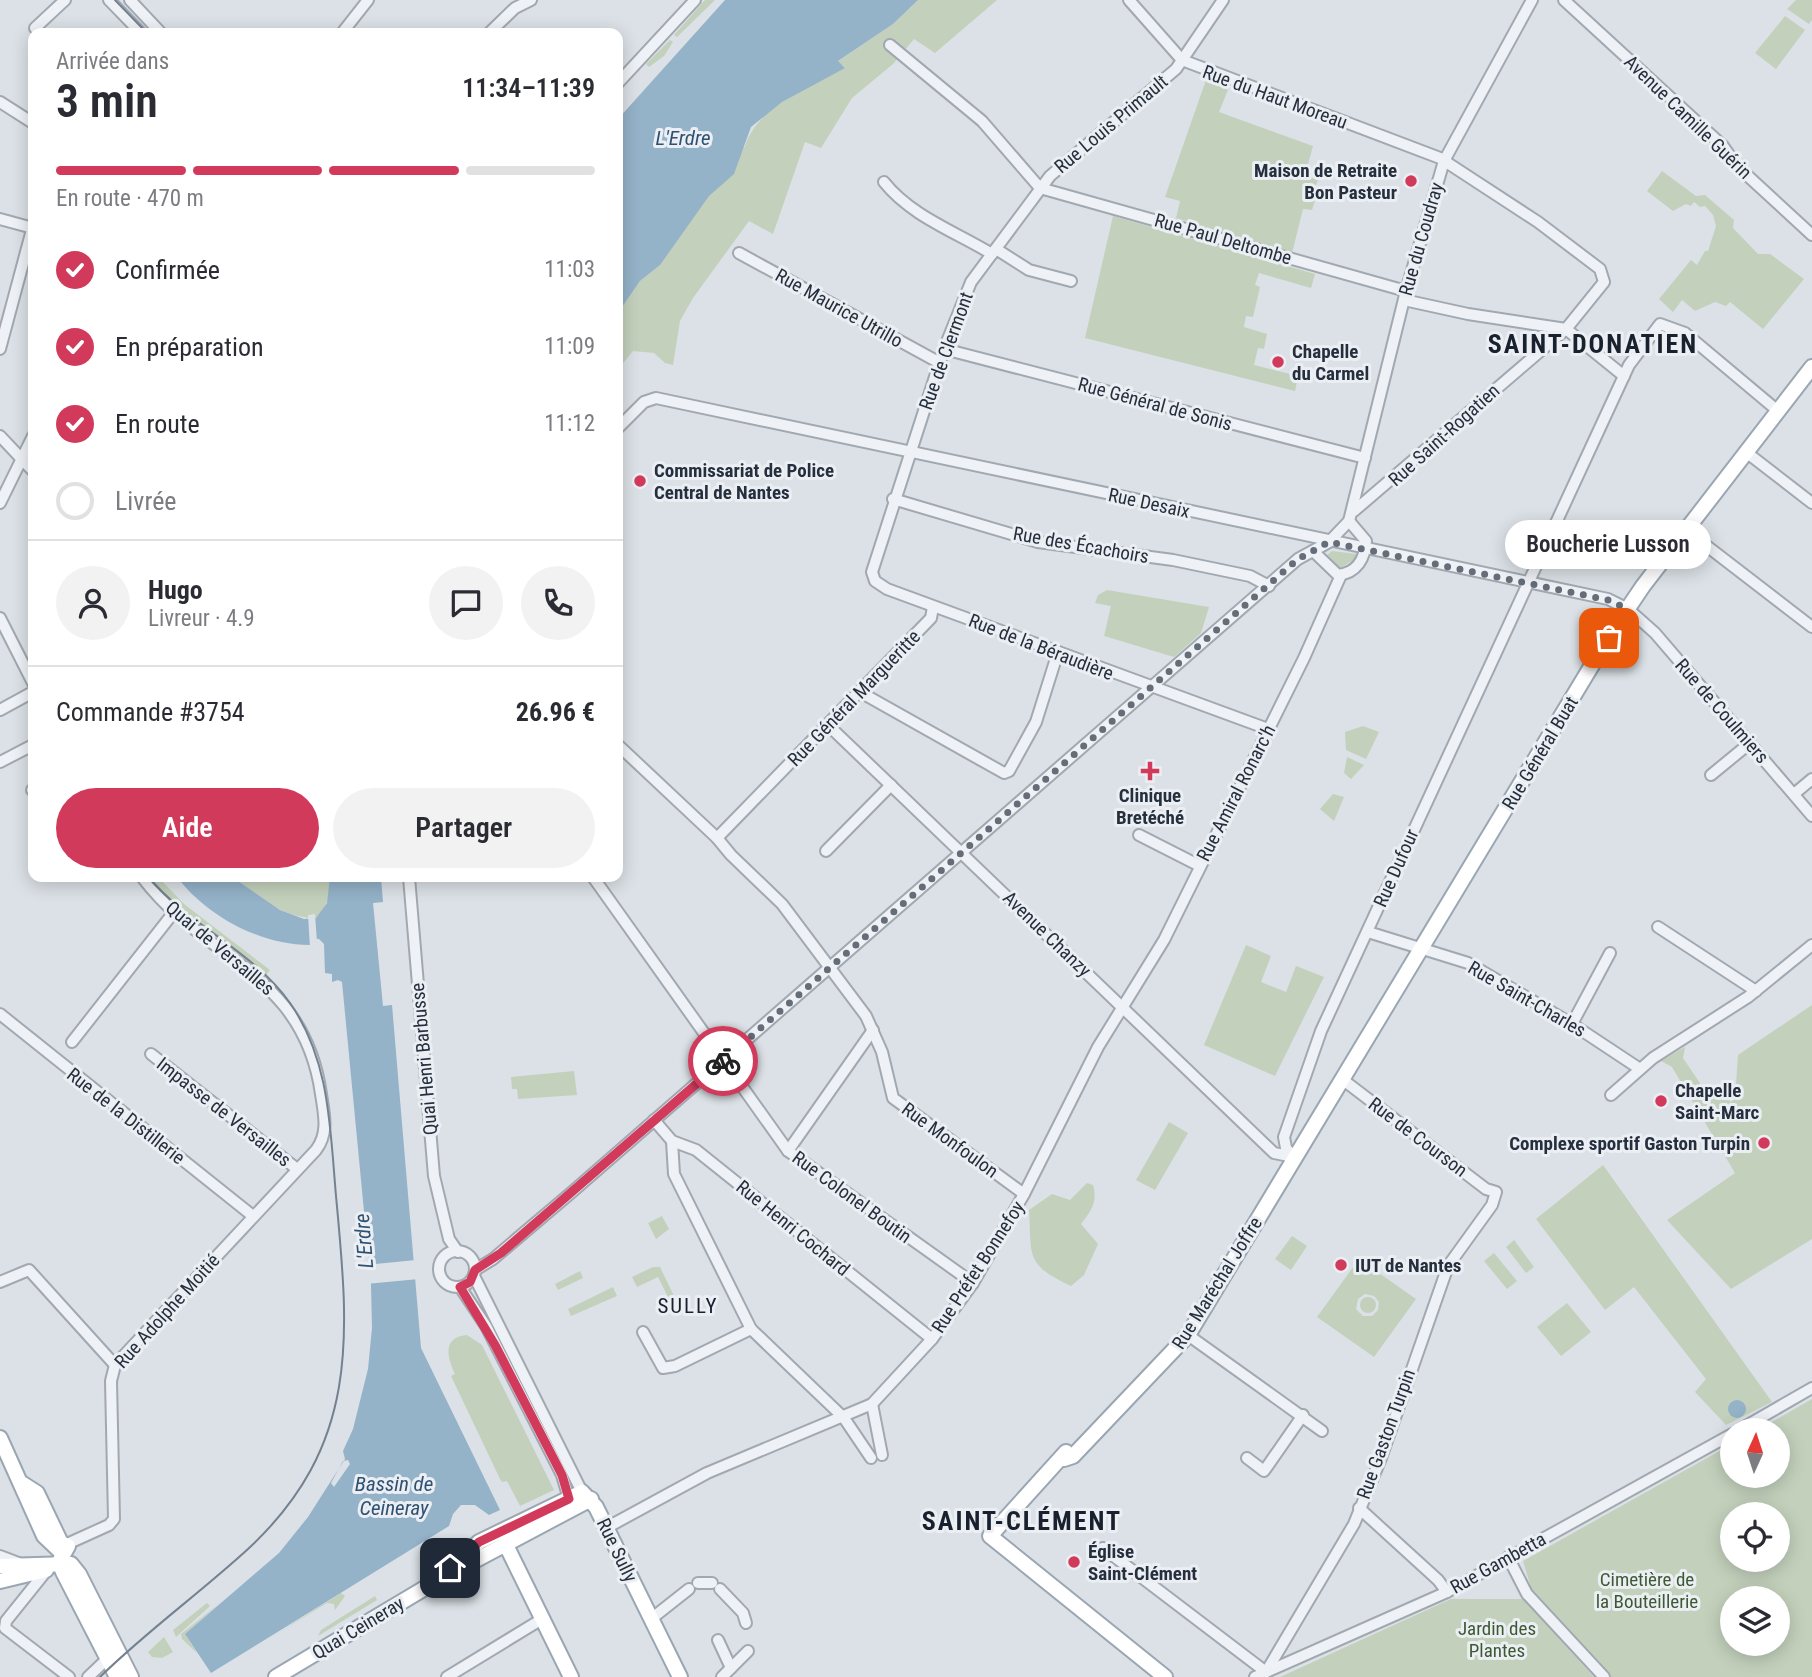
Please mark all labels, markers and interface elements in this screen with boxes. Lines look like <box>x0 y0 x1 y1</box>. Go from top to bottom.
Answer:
text: Arrivée dans <box>56 48 169 75</box>
street label: Avenue Camille Guérin <box>1619 50 1757 184</box>
street label: Rue du Haut Moreau <box>1200 60 1350 134</box>
street label: Rue Louis Primault <box>1050 70 1172 178</box>
text: 11:34–11:39 <box>462 73 595 103</box>
text: 3 min <box>56 74 158 128</box>
water label: L'Erdre <box>655 126 711 150</box>
place label: Maison de Retraite Bon Pasteur <box>1254 159 1397 204</box>
marker: Maison de Retraite Bon Pasteur <box>1403 173 1419 189</box>
street label: Rue du Coudray <box>1394 180 1448 298</box>
text: En route · 470 m <box>56 185 204 212</box>
street label: Rue Paul Deltombe <box>1152 208 1294 270</box>
icon: check <box>56 251 94 289</box>
text: Confirmée <box>115 255 220 285</box>
text: 11:03 <box>544 256 595 283</box>
street label: Rue Maurice Utrillo <box>771 264 907 352</box>
street label: Rue de Clermont <box>914 289 978 413</box>
icon: check <box>56 328 94 366</box>
district label: SAINT-DONATIEN <box>1488 329 1698 359</box>
text: En préparation <box>115 332 264 362</box>
text: 11:09 <box>544 333 595 360</box>
place label: Chapelle du Carmel <box>1292 340 1369 385</box>
marker: Chapelle du Carmel <box>1270 354 1286 370</box>
street label: Rue Général de Sonis <box>1076 372 1234 436</box>
street label: Rue Saint-Rogatien <box>1384 379 1504 491</box>
icon: check <box>56 405 94 443</box>
text: En route <box>115 409 200 439</box>
text: 11:12 <box>544 410 595 437</box>
place label: Commissariat de Police Central de Nantes <box>654 459 834 504</box>
marker: Commissariat de Police Central de Nantes <box>632 473 648 489</box>
street label: Rue Desaix <box>1106 483 1192 523</box>
text: Livrée <box>115 486 177 516</box>
callout: Boucherie Lusson <box>1506 519 1712 568</box>
street label: Rue des Écachoirs <box>1011 522 1151 568</box>
text: Boucherie Lusson <box>1526 531 1690 558</box>
button: person <box>56 566 130 640</box>
button: chat <box>429 566 503 640</box>
button: phone <box>521 566 595 640</box>
text: Hugo <box>148 575 203 605</box>
text: Livreur · 4.9 <box>148 605 255 632</box>
pin <box>1579 608 1639 668</box>
street label: Rue de la Béraudière <box>965 609 1117 685</box>
icon: bag <box>1590 619 1628 657</box>
street label: Rue Général Margueritte <box>783 625 925 771</box>
street label: Rue de Coulmiers <box>1670 654 1774 768</box>
street label: Rue Général Buat <box>1497 692 1583 814</box>
text: Commande #3754 <box>56 697 245 727</box>
text: 26.96 € <box>516 697 595 727</box>
street label: Rue Amiral Ronarc'h <box>1192 721 1280 865</box>
marker: Clinique Bretéché <box>1140 761 1160 781</box>
place label: Clinique Bretéché <box>1116 784 1184 829</box>
button: Aide <box>56 788 319 868</box>
button: Partager <box>333 788 595 868</box>
street label: Rue Dufour <box>1369 825 1423 911</box>
street label: Avenue Chanzy <box>998 886 1096 982</box>
street label: Quai de Versailles <box>161 896 279 1000</box>
street label: Rue Saint-Charles <box>1464 956 1590 1042</box>
street label: Quai Henri Barbusse <box>406 982 442 1136</box>
courier <box>688 1026 758 1096</box>
icon: bike <box>704 1042 742 1080</box>
street label: Impasse de Versailles <box>152 1052 296 1172</box>
street label: Rue de la Distillerie <box>62 1063 190 1169</box>
place label: Chapelle Saint-Marc <box>1675 1079 1759 1124</box>
street label: Rue de Courson <box>1364 1092 1472 1182</box>
marker: Chapelle Saint-Marc <box>1653 1093 1669 1109</box>
street label: Rue Monfoulon <box>897 1097 1003 1183</box>
place label: Complexe sportif Gaston Turpin <box>1509 1132 1750 1155</box>
marker: Complexe sportif Gaston Turpin <box>1756 1135 1772 1151</box>
street label: Rue Colonel Boutin <box>788 1146 916 1248</box>
street label: Rue Henri Cochard <box>732 1175 854 1281</box>
street label: Rue Préfet Bonnefoy <box>927 1197 1029 1337</box>
water label: L'Erdre <box>350 1213 378 1269</box>
street label: Rue Maréchal Joffre <box>1167 1213 1267 1353</box>
street label: Rue Adolphe Moitié <box>110 1249 224 1373</box>
place label: IUT de Nantes <box>1355 1254 1461 1277</box>
marker: IUT de Nantes <box>1333 1257 1349 1273</box>
district label: SULLY <box>657 1294 719 1318</box>
street label: Rue Gaston Turpin <box>1352 1366 1420 1502</box>
north arrow <box>1720 1418 1790 1488</box>
map controls <box>1720 1418 1790 1656</box>
water label: Bassin de Ceineray <box>355 1472 433 1520</box>
button: locate <box>1720 1502 1790 1572</box>
district label: SAINT-CLÉMENT <box>922 1506 1122 1536</box>
street label: Rue Sully <box>592 1514 642 1586</box>
street label: Rue Gambetta <box>1446 1527 1550 1599</box>
pin <box>420 1538 480 1598</box>
place label: Église Saint-Clément <box>1088 1540 1197 1585</box>
icon: home <box>431 1549 469 1587</box>
marker: Église Saint-Clément <box>1066 1554 1082 1570</box>
park label: Cimetière de la Bouteillerie <box>1596 1568 1698 1613</box>
button: layers <box>1720 1586 1790 1656</box>
street label: Quai Ceineray <box>308 1592 408 1664</box>
park label: Jardin des Plantes <box>1458 1617 1536 1662</box>

